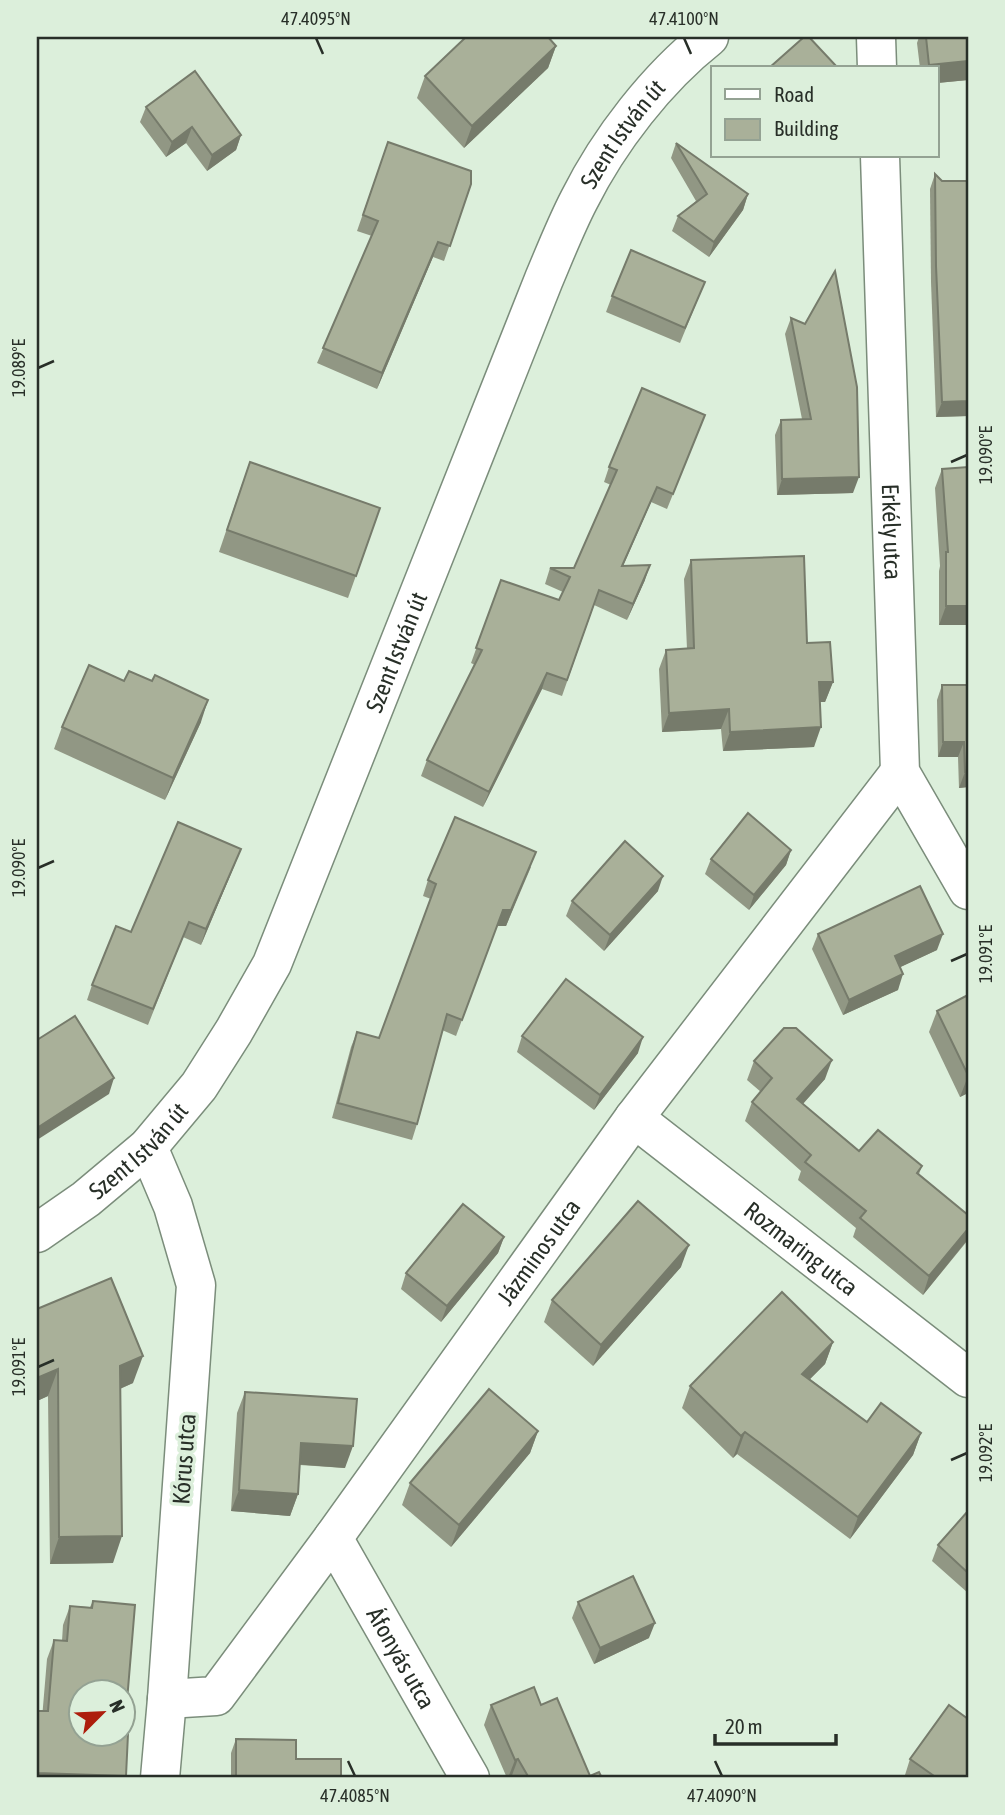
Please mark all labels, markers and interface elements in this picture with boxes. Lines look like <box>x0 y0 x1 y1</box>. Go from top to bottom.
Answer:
text: 47.4095°N <box>281 8 351 29</box>
text: 47.4100°N <box>649 8 719 29</box>
legend <box>711 66 939 158</box>
street label: Szent István út <box>574 74 670 193</box>
text: Road <box>774 82 814 106</box>
text: Building <box>774 116 838 140</box>
text: 19.089°E <box>8 339 29 397</box>
text: 19.090°E <box>975 426 996 484</box>
street label: Erkély utca <box>877 483 907 580</box>
street label: Szent István út <box>360 588 432 716</box>
text: 19.090°E <box>8 839 29 897</box>
text: 19.091°E <box>975 925 996 983</box>
street label: Szent István út <box>83 1097 193 1204</box>
street label: Jázminos utca <box>491 1194 585 1310</box>
street label: Rozmaring utca <box>739 1196 863 1301</box>
text: 19.091°E <box>8 1338 29 1396</box>
street label: Kórus utca <box>167 1413 201 1505</box>
text: 19.092°E <box>975 1424 996 1482</box>
street label: Áfonyás utca <box>362 1602 441 1713</box>
north arrow <box>66 1678 136 1748</box>
text: N <box>105 1696 130 1716</box>
scale bar <box>715 1703 835 1747</box>
text: 20 m <box>725 1714 763 1738</box>
text: 47.4085°N <box>320 1785 390 1806</box>
text: 47.4090°N <box>687 1785 757 1806</box>

